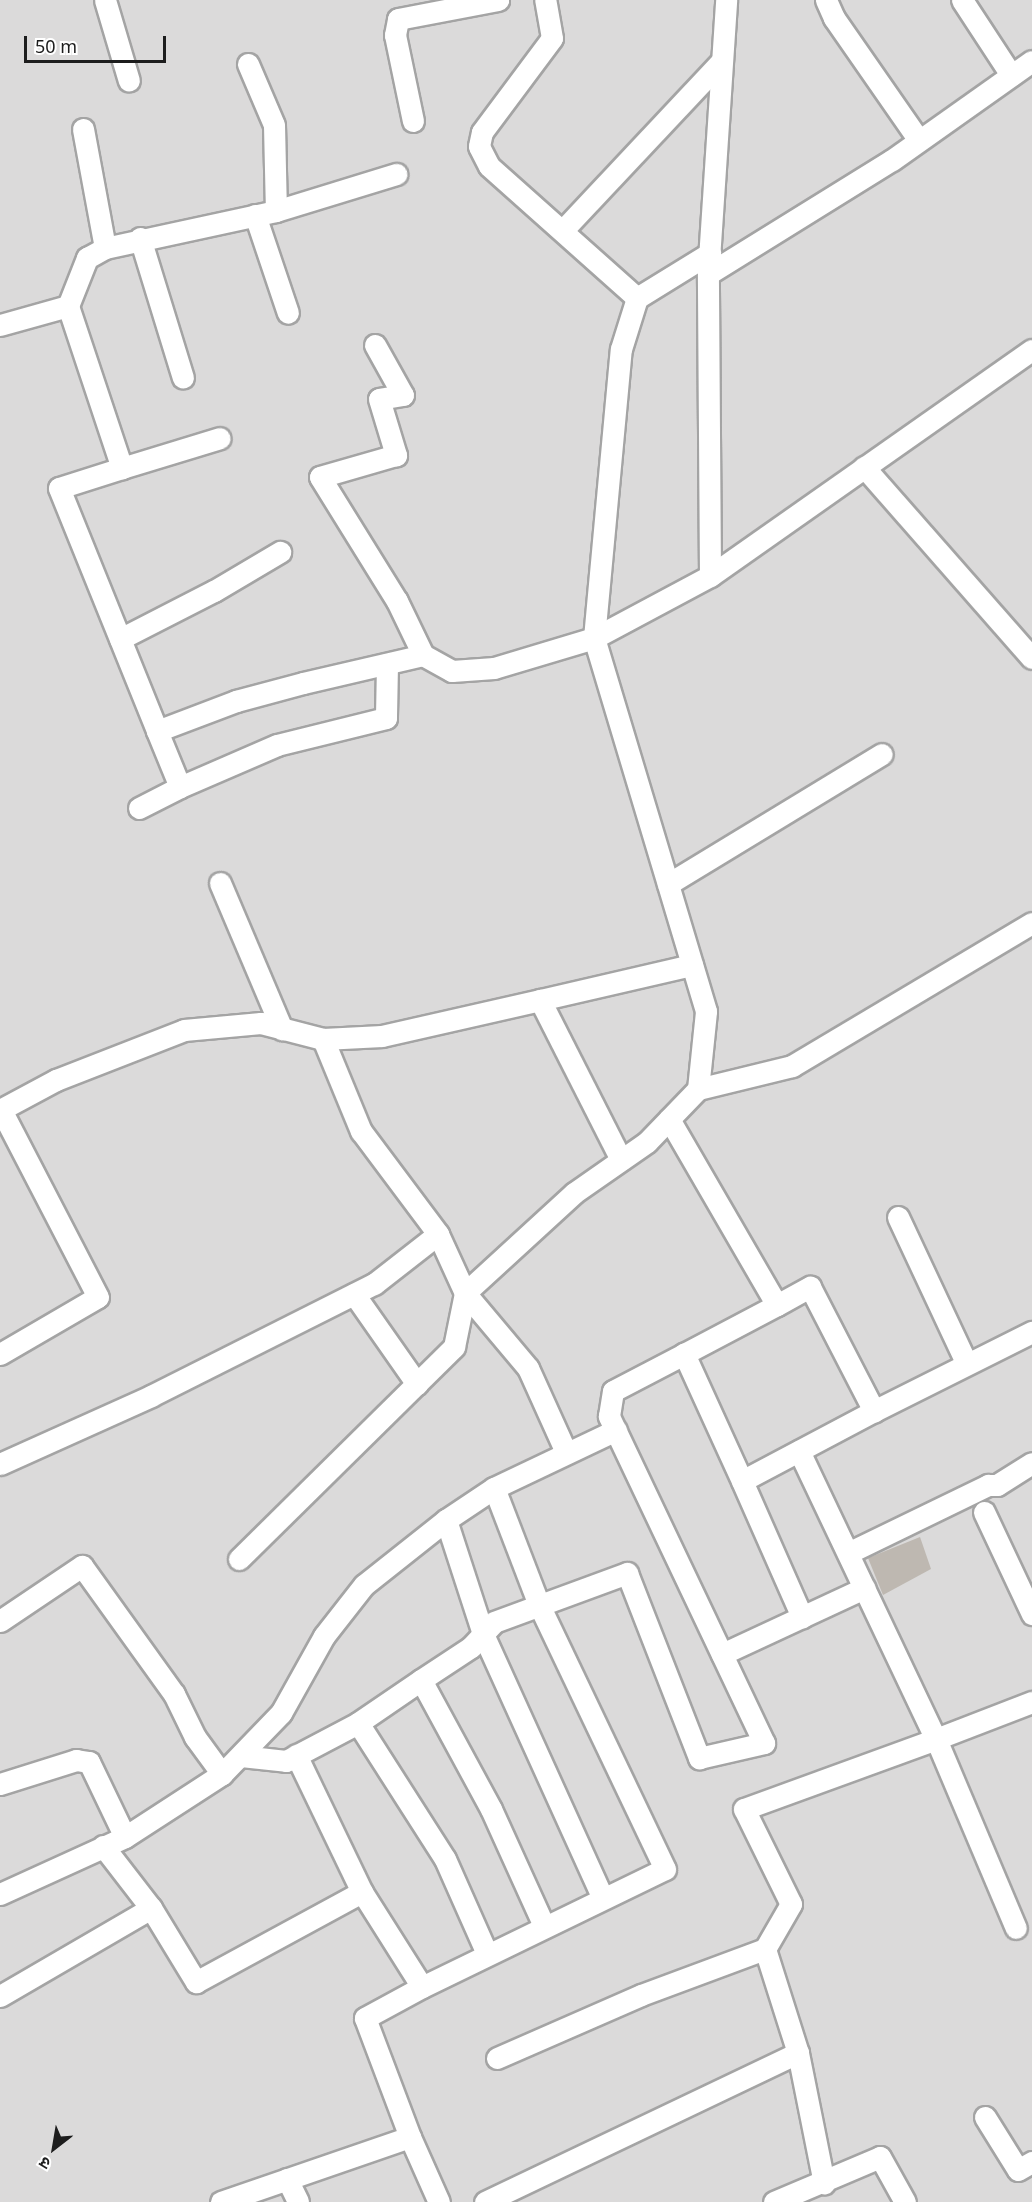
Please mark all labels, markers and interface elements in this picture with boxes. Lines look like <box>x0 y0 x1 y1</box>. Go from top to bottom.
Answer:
scale bar <box>27 24 170 62</box>
text: 50 m <box>35 34 77 58</box>
north arrow <box>24 2118 84 2178</box>
text: उ <box>35 2152 54 2175</box>

